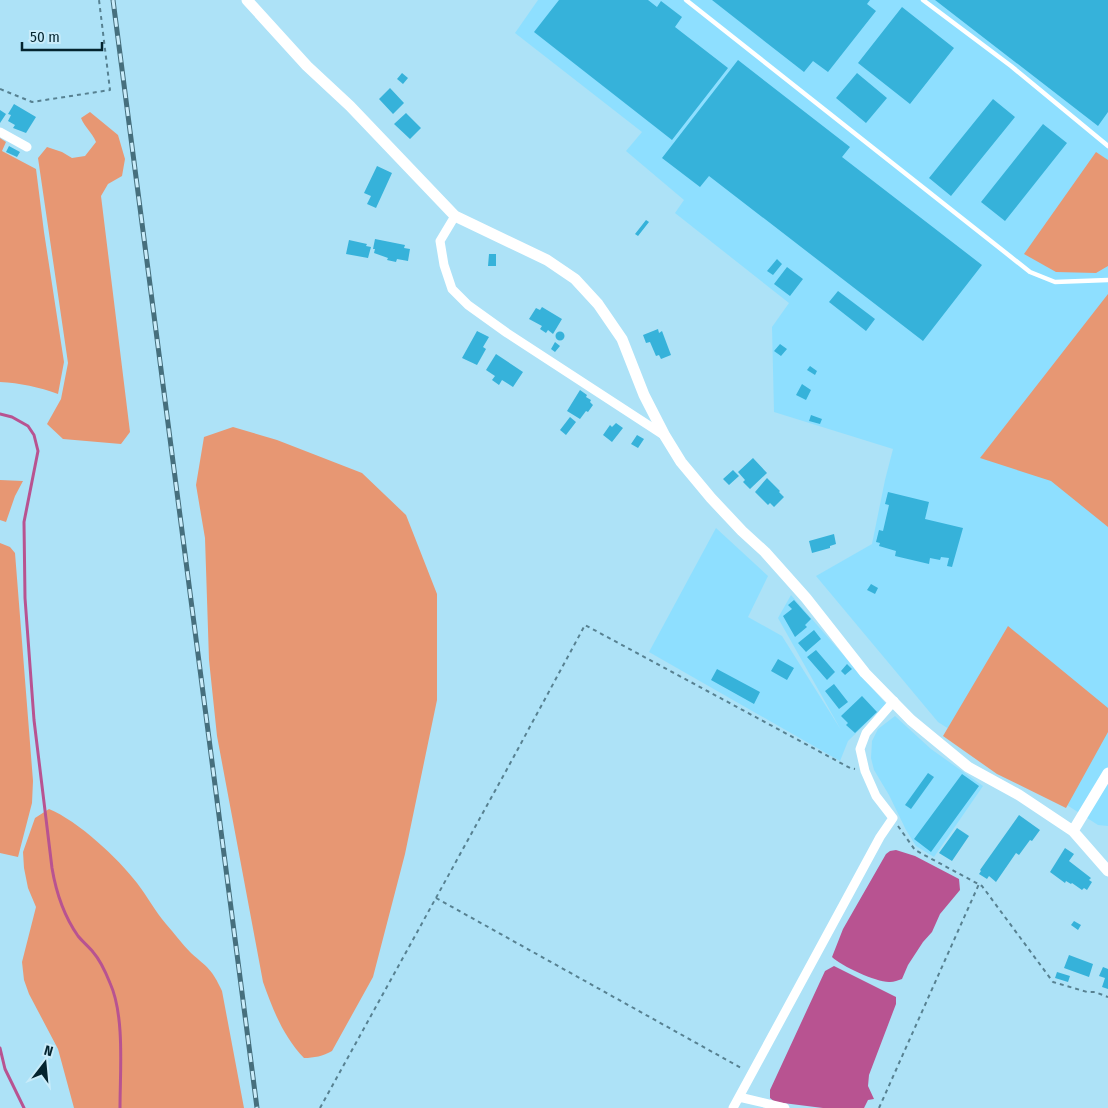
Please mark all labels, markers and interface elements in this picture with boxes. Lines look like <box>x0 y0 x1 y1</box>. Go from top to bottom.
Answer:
scale bar <box>22 20 102 52</box>
text: 50 m <box>30 28 60 46</box>
north arrow <box>20 1038 70 1088</box>
text: N <box>42 1042 55 1060</box>

